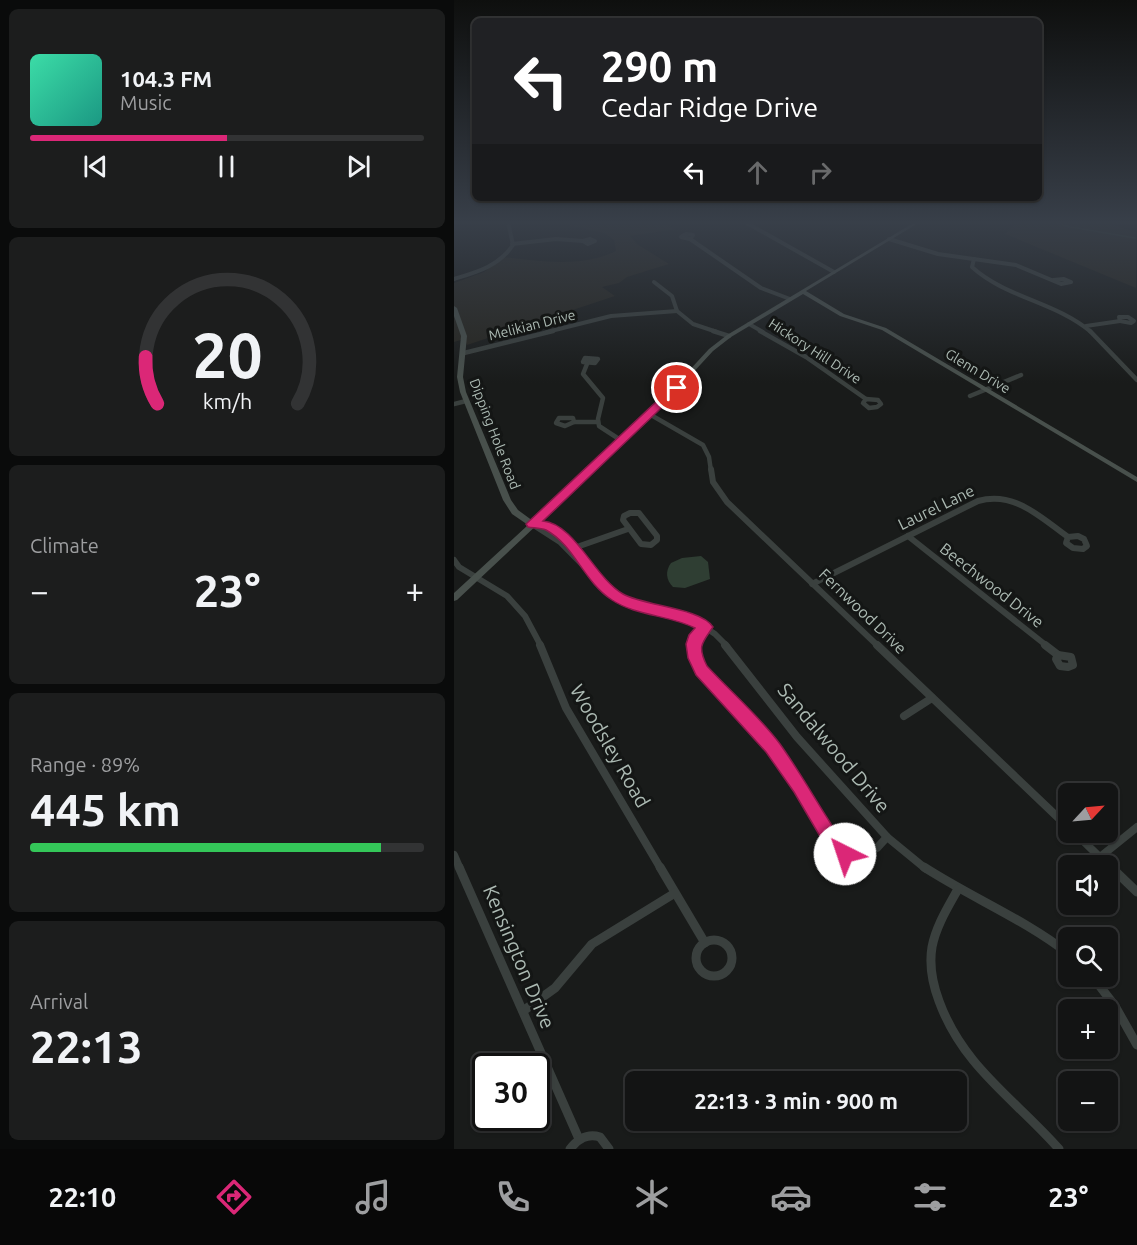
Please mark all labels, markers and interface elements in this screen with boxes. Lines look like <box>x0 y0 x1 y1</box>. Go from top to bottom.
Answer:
icon: left <box>502 42 580 120</box>
text: 290 m <box>601 43 718 90</box>
text: 104.3 FM <box>120 66 212 91</box>
text: Music <box>120 91 172 114</box>
text: Cedar Ridge Drive <box>601 92 818 122</box>
icon: previous <box>79 150 112 183</box>
icon: pause <box>210 150 243 183</box>
icon: next <box>342 150 375 183</box>
icon: left <box>678 156 711 189</box>
icon: ahead <box>741 156 774 189</box>
icon: right <box>804 156 837 189</box>
street label: Melikian Drive <box>487 306 577 344</box>
street label: Hickory Hill Drive <box>766 315 864 387</box>
text: 20 <box>192 320 262 390</box>
street label: Glenn Drive <box>943 345 1013 397</box>
pin <box>651 362 702 413</box>
icon: arrive <box>660 371 693 404</box>
street label: Dipping Hole Road <box>467 376 523 492</box>
text: km/h <box>202 389 252 413</box>
street label: Laurel Lane <box>895 481 977 533</box>
text: Climate <box>30 534 99 557</box>
street label: Beechwood Drive <box>937 539 1047 631</box>
text: 23° <box>194 565 260 616</box>
street label: Fernwood Drive <box>816 565 910 657</box>
text: − <box>30 572 49 609</box>
text: + <box>405 572 424 609</box>
street label: Sandalwood Drive <box>774 678 895 817</box>
street label: Woodsley Road <box>566 680 655 812</box>
text: Range · 89% <box>30 753 140 776</box>
north arrow <box>1058 783 1118 843</box>
map controls <box>1058 783 1118 1131</box>
text: 445 km <box>30 784 181 835</box>
position arrow <box>813 822 877 886</box>
button: sound <box>1058 855 1118 915</box>
street label: Kensington Drive <box>479 882 560 1032</box>
button: search <box>1058 927 1118 987</box>
text: Arrival <box>30 990 88 1013</box>
button: + <box>1058 999 1118 1059</box>
text: 22:13 <box>30 1021 143 1072</box>
speed limit sign: 30 <box>472 1053 550 1131</box>
button: − <box>1058 1071 1118 1131</box>
text: 22:13 · 3 min · 900 m <box>694 1088 898 1113</box>
icon: directions <box>213 1176 255 1218</box>
icon: music <box>352 1176 394 1218</box>
icon: phone <box>492 1176 534 1218</box>
icon: climate <box>631 1176 673 1218</box>
icon: car <box>770 1176 812 1218</box>
icon: filters <box>909 1176 951 1218</box>
text: 22:10 <box>49 1182 116 1212</box>
text: 23° <box>1048 1182 1088 1212</box>

